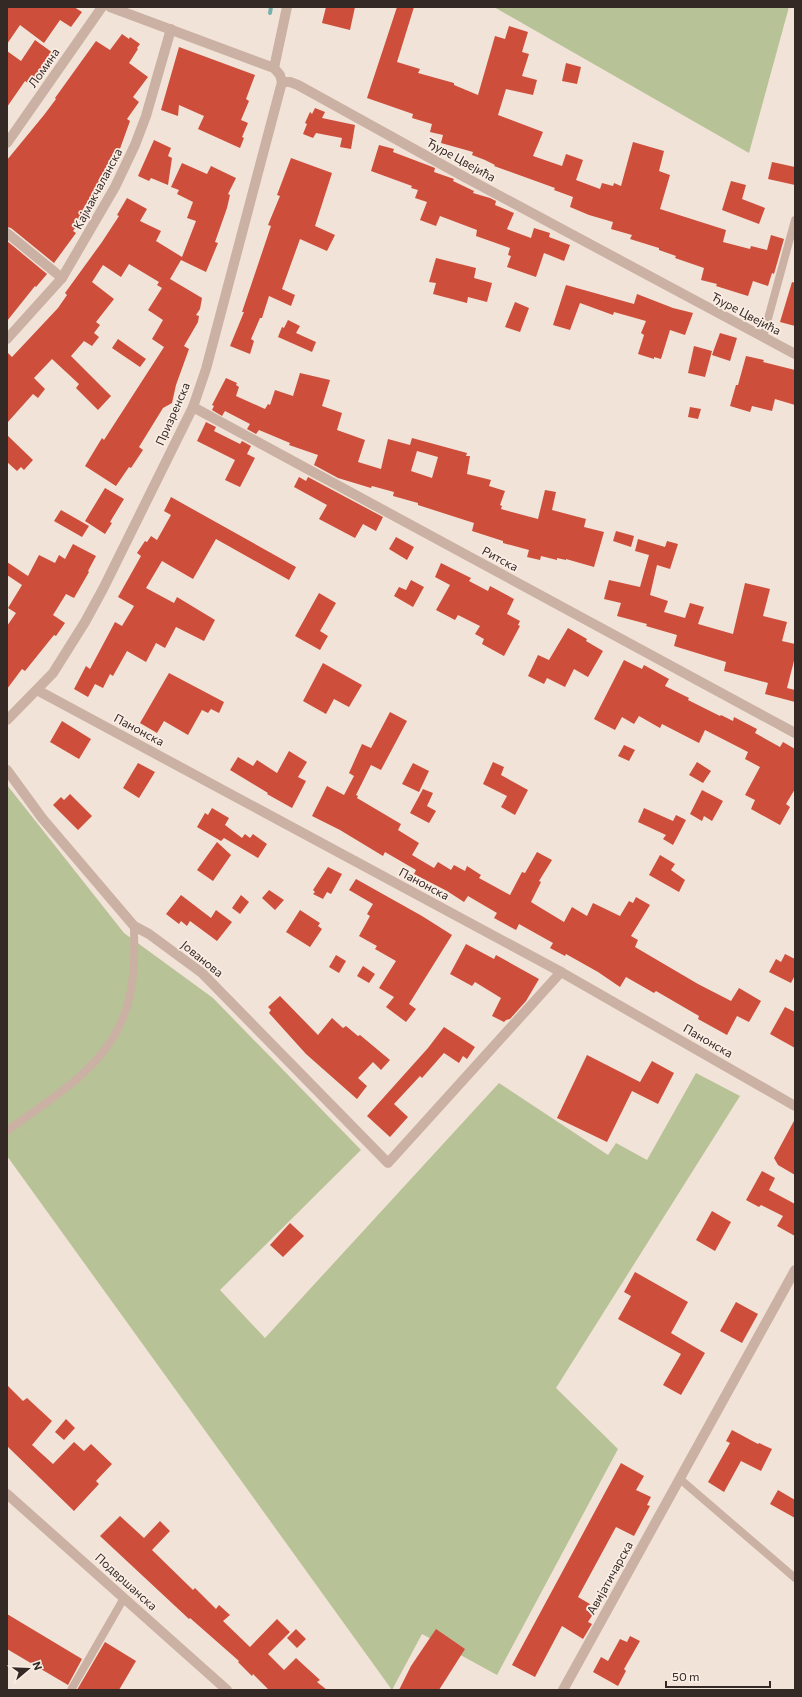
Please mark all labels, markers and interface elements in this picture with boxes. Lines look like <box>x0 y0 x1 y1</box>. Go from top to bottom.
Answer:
street label: Ломина <box>25 45 62 90</box>
street label: Ђуре Цвејића <box>425 134 498 184</box>
street label: Кајмакчаланска <box>70 146 124 231</box>
street label: Ђуре Цвејића <box>709 289 784 337</box>
street label: Призренска <box>152 380 192 447</box>
street label: Ритска <box>480 543 521 573</box>
street label: Панонска <box>112 710 167 748</box>
street label: Панонска <box>397 864 452 902</box>
street label: Јованова <box>178 937 226 980</box>
street label: Панонска <box>681 1020 736 1060</box>
street label: Авијатичарска <box>583 1538 635 1617</box>
street label: Подвршанска <box>93 1550 160 1613</box>
north arrow <box>8 1649 48 1689</box>
text: N <box>30 1660 45 1672</box>
scale bar <box>666 1663 770 1689</box>
text: 50 m <box>672 1669 700 1683</box>

